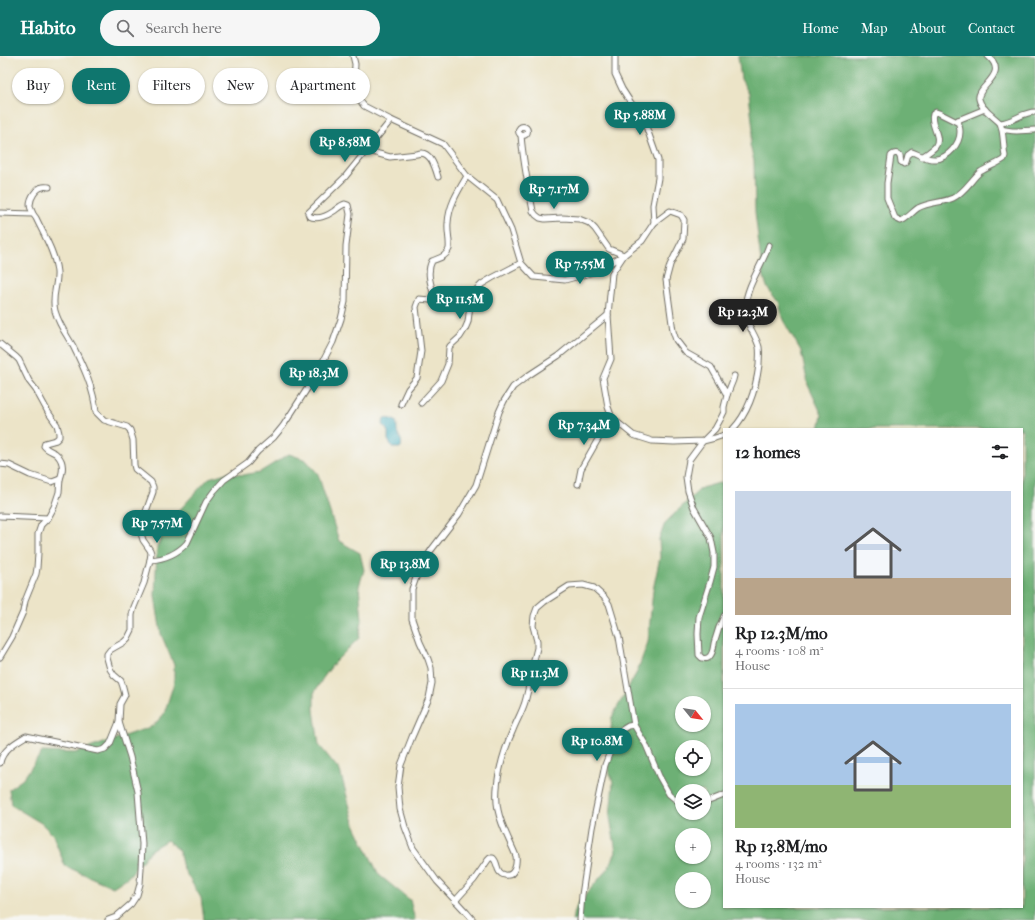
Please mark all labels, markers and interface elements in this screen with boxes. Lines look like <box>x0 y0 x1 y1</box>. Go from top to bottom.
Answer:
search box <box>100 10 380 46</box>
text: Habito <box>20 17 76 39</box>
icon: search <box>114 17 136 39</box>
text: Search here <box>146 19 222 37</box>
text: Home <box>802 20 839 37</box>
text: Map <box>861 20 888 37</box>
text: About <box>910 20 946 37</box>
text: Contact <box>968 20 1015 37</box>
chip: Buy <box>12 68 64 104</box>
chip: Rent <box>72 68 130 104</box>
chip: Filters <box>138 68 205 104</box>
chip: New <box>213 68 268 104</box>
chip: Apartment <box>276 68 370 104</box>
pin: Rp 5.88M <box>599 102 681 136</box>
text: Rp 5.88M <box>614 107 666 122</box>
pin: Rp 8.58M <box>304 129 386 163</box>
text: Rp 8.58M <box>319 134 371 149</box>
pin: Rp 7.17M <box>513 176 595 210</box>
text: Rp 7.17M <box>529 181 579 196</box>
pin: Rp 7.55M <box>539 251 621 285</box>
text: Rp 7.55M <box>555 256 605 271</box>
pin: Rp 11.5M <box>419 286 501 320</box>
text: Rp 11.5M <box>436 291 484 306</box>
pin: Rp 12.3M <box>702 299 784 333</box>
text: Rp 12.3M <box>718 304 768 319</box>
pin: Rp 18.3M <box>273 360 355 394</box>
text: Rp 18.3M <box>289 365 339 380</box>
pin: Rp 7.34M <box>543 412 625 446</box>
text: Rp 7.34M <box>558 417 610 432</box>
icon: filters <box>989 441 1011 463</box>
text: 12 homes <box>735 442 800 462</box>
pin: Rp 7.57M <box>116 510 198 544</box>
text: Rp 7.57M <box>131 515 183 530</box>
icon: home <box>837 517 909 589</box>
pin: Rp 13.8M <box>364 551 446 585</box>
text: Rp 13.8M <box>380 556 430 571</box>
text: Rp 12.3M/mo <box>735 623 828 643</box>
text: 4 rooms · 108 m² <box>735 643 823 658</box>
text: House <box>735 658 770 673</box>
pin: Rp 11.3M <box>494 660 576 694</box>
text: Rp 11.3M <box>511 665 559 680</box>
north arrow <box>675 696 711 732</box>
map controls <box>675 696 711 908</box>
pin: Rp 10.8M <box>556 728 638 762</box>
icon: home <box>837 730 909 802</box>
text: Rp 10.8M <box>571 733 623 748</box>
button: locate <box>675 740 711 776</box>
button: layers <box>675 784 711 820</box>
button: + <box>675 828 711 864</box>
text: Rp 13.8M/mo <box>735 836 827 856</box>
text: 4 rooms · 132 m² <box>735 856 822 871</box>
text: House <box>735 871 770 886</box>
button: − <box>675 872 711 908</box>

